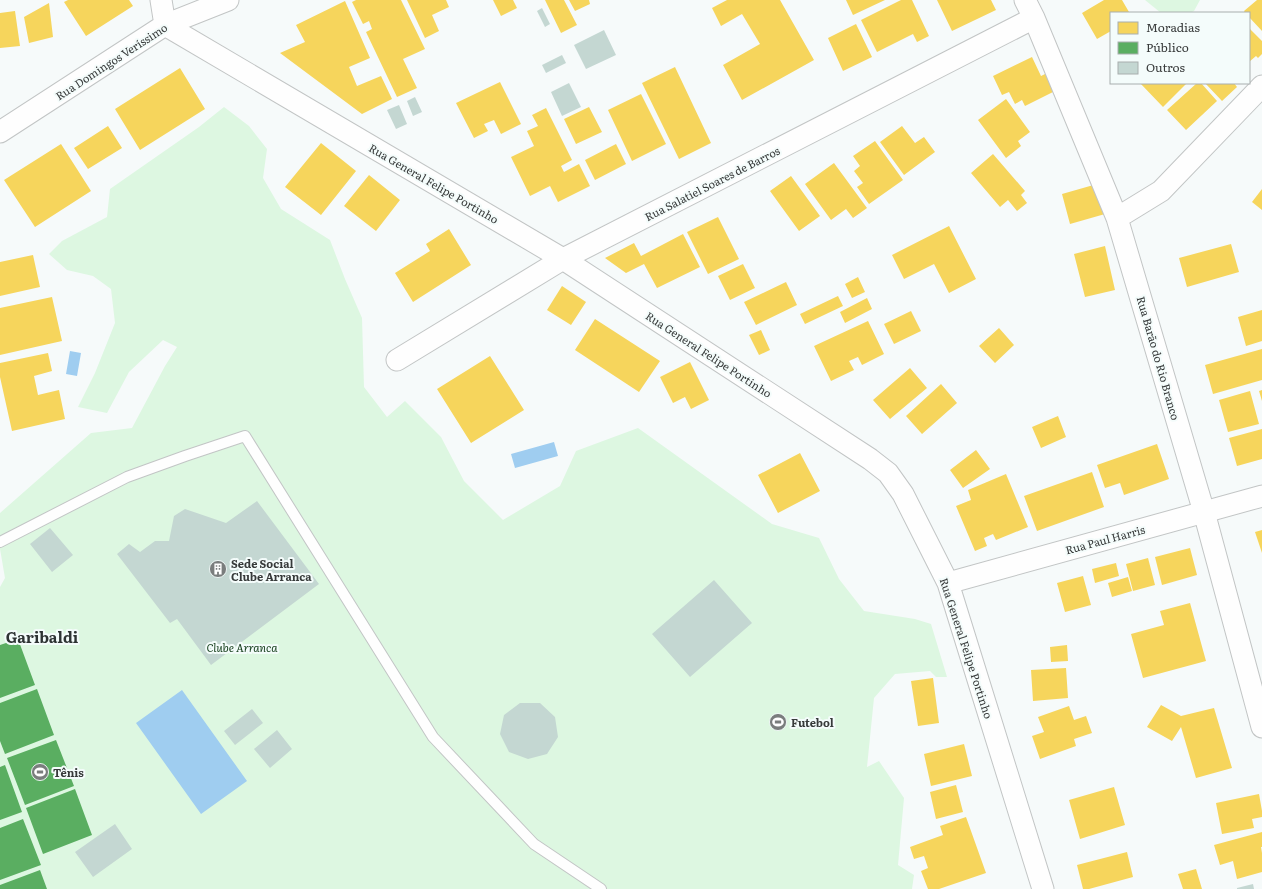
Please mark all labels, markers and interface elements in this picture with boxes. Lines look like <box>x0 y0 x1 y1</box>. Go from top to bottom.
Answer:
legend <box>1110 12 1250 84</box>
text: Moradias <box>1146 18 1200 36</box>
street label: Rua Domingos Veríssimo <box>52 19 170 103</box>
text: Público <box>1146 38 1189 56</box>
text: Outros <box>1146 58 1185 76</box>
street label: Rua General Felipe Portinho <box>366 139 502 227</box>
street label: Rua Salatiel Soares de Barros <box>642 142 782 224</box>
street label: Rua Barão do Rio Branco <box>1134 294 1184 422</box>
street label: Rua General Felipe Portinho <box>643 307 775 401</box>
street label: Rua Paul Harris <box>1063 521 1147 557</box>
place label: Sede Social Clube Arranca <box>231 555 312 584</box>
building icon: Sede Social Clube Arranca <box>208 559 228 579</box>
street label: Rua General Felipe Portinho <box>937 575 997 721</box>
district label: Garibaldi <box>6 625 79 648</box>
park label: Clube Arranca <box>206 639 278 655</box>
sports icon: Futebol <box>768 712 788 732</box>
place label: Futebol <box>791 714 834 730</box>
sports icon: Tênis <box>30 762 50 782</box>
place label: Tênis <box>53 764 84 780</box>

